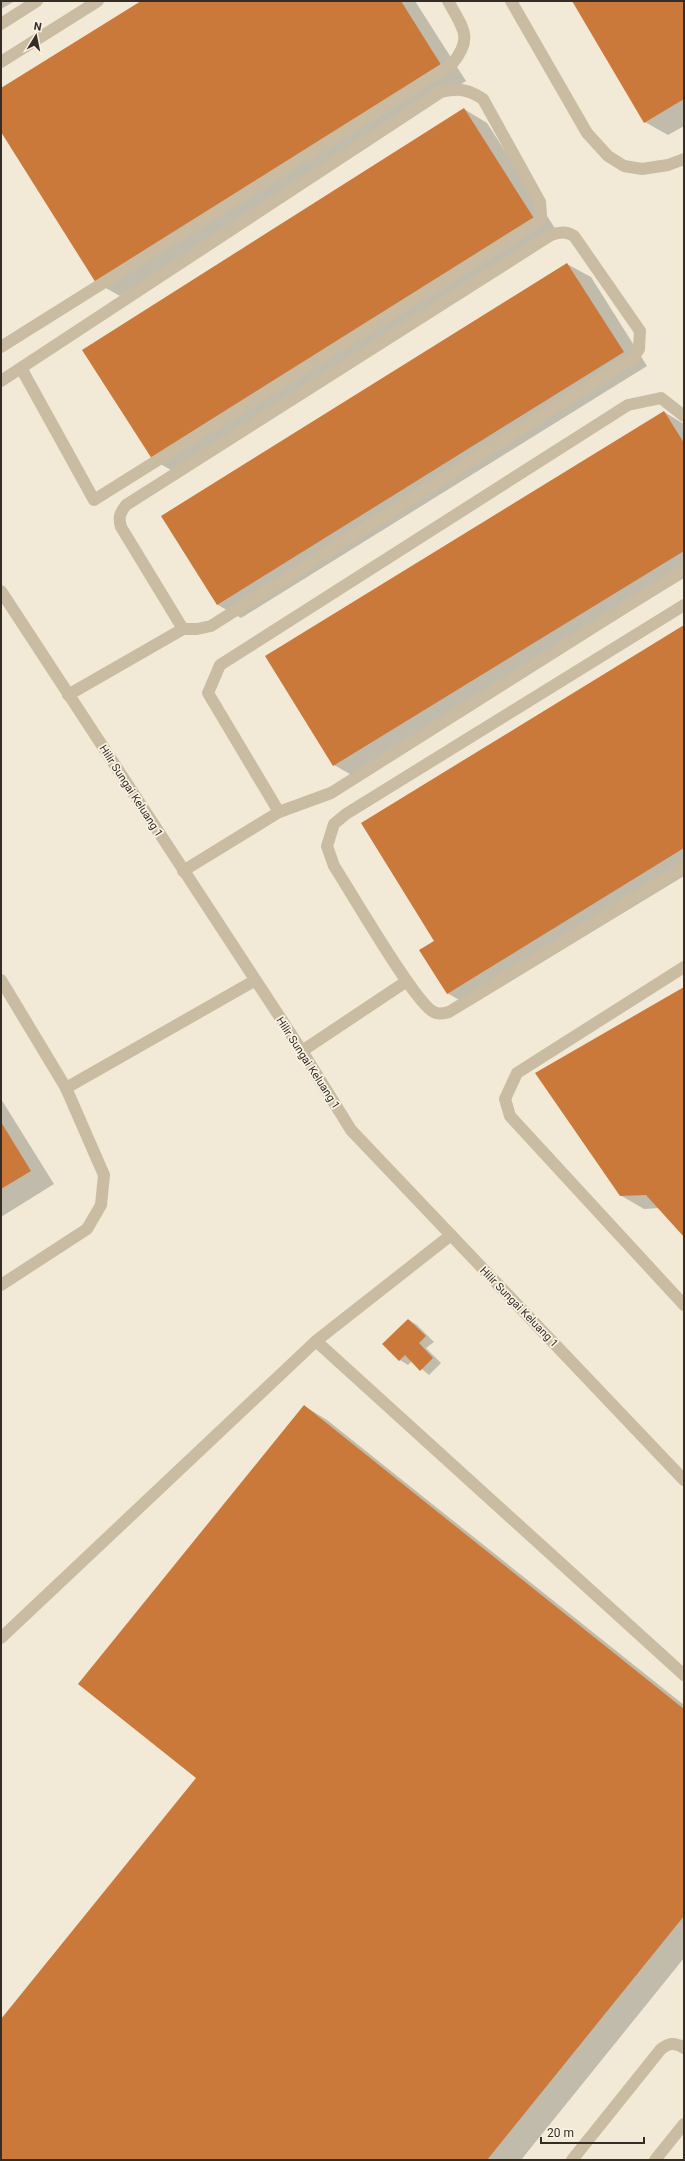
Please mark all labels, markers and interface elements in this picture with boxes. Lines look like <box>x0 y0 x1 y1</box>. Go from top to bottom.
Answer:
north arrow <box>16 16 56 56</box>
text: N <box>33 20 43 34</box>
street label: Hilir Sungai Keluang 1 <box>96 743 166 839</box>
street label: Hilir Sungai Keluang 1 <box>273 1015 343 1111</box>
street label: Hilir Sungai Keluang 1 <box>477 1264 561 1350</box>
scale bar <box>541 2119 644 2145</box>
text: 20 m <box>547 2126 574 2140</box>

